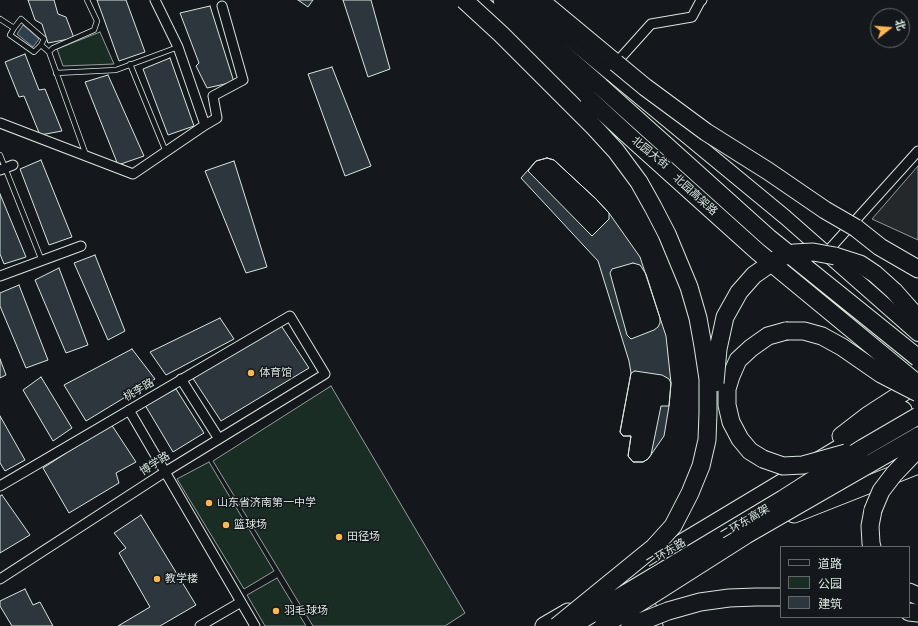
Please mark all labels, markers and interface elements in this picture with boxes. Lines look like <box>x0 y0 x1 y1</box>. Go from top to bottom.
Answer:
north arrow <box>870 8 910 48</box>
text: 北 <box>893 18 908 32</box>
street label: 北园大街 <box>629 134 671 172</box>
street label: 北园高架路 <box>670 172 720 218</box>
place label: 体育馆 <box>259 366 292 380</box>
marker: 体育馆 <box>246 368 256 378</box>
street label: 桃李路 <box>121 376 157 404</box>
street label: 博学路 <box>138 449 172 479</box>
place label: 山东省济南第一中学 <box>217 496 316 510</box>
marker: 山东省济南第一中学 <box>204 498 214 508</box>
street label: 二环东高架 <box>718 502 772 542</box>
place label: 篮球场 <box>234 518 267 532</box>
marker: 篮球场 <box>221 520 231 530</box>
place label: 田径场 <box>347 530 380 544</box>
marker: 田径场 <box>334 532 344 542</box>
street label: 二环东路 <box>644 536 688 570</box>
legend <box>780 546 910 618</box>
text: 道路 <box>818 557 842 571</box>
place label: 教学楼 <box>165 572 198 586</box>
marker: 教学楼 <box>152 574 162 584</box>
text: 公园 <box>818 577 842 591</box>
text: 建筑 <box>818 597 842 611</box>
place label: 羽毛球场 <box>284 604 328 618</box>
marker: 羽毛球场 <box>271 606 281 616</box>

